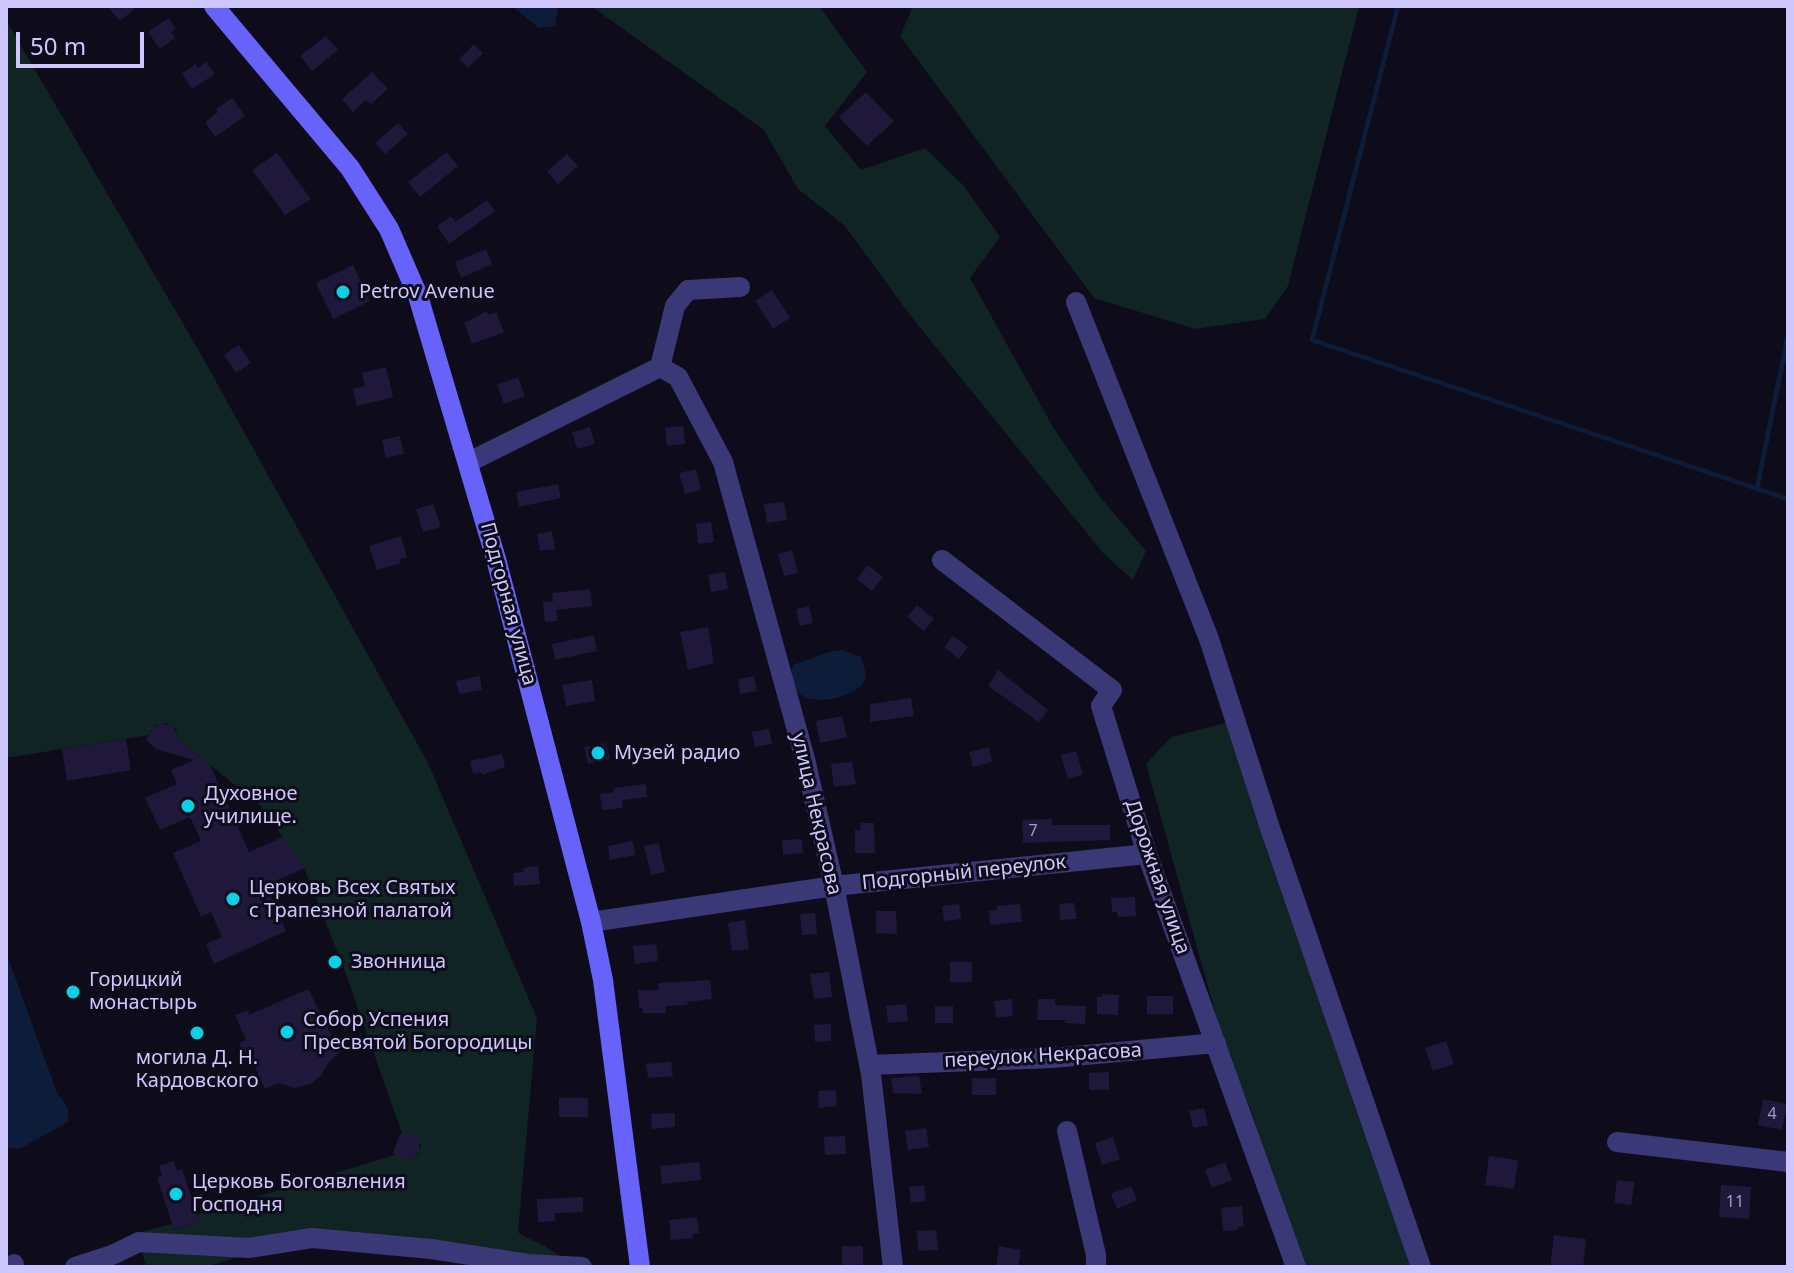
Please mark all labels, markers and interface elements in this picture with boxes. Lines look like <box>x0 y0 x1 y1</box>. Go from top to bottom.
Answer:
scale bar <box>20 16 148 66</box>
text: 50 m <box>30 29 86 62</box>
place label: Petrov Avenue <box>359 280 495 304</box>
marker: Petrov Avenue <box>334 283 352 301</box>
street label: Подгорная улица <box>475 520 541 688</box>
street label: улица Некрасова <box>786 731 846 897</box>
place label: Музей радио <box>614 741 740 765</box>
marker: Музей радио <box>589 744 607 762</box>
place label: Духовное училище. <box>204 782 298 829</box>
street label: Дорожная улица <box>1119 796 1195 958</box>
marker: Духовное училище. <box>179 797 197 815</box>
house number: 7 <box>1028 821 1038 841</box>
street label: Подгорный переулок <box>861 850 1067 896</box>
place label: Церковь Всех Святых с Трапезной палатой <box>249 876 455 923</box>
marker: Церковь Всех Святых с Трапезной палатой <box>224 890 242 908</box>
place label: Звонница <box>351 950 446 974</box>
marker: Звонница <box>326 953 344 971</box>
place label: Горицкий монастырь <box>89 968 197 1015</box>
marker: Горицкий монастырь <box>64 983 82 1001</box>
place label: Собор Успения Пресвятой Богородицы <box>303 1008 533 1055</box>
marker: Собор Успения Пресвятой Богородицы <box>278 1023 296 1041</box>
marker: могила Д. Н. Кардовского <box>188 1024 206 1042</box>
street label: переулок Некрасова <box>943 1039 1143 1073</box>
place label: могила Д. Н. Кардовского <box>135 1046 259 1093</box>
house number: 4 <box>1767 1104 1777 1124</box>
place label: Церковь Богоявления Господня <box>192 1170 406 1217</box>
marker: Церковь Богоявления Господня <box>167 1185 185 1203</box>
house number: 11 <box>1726 1192 1744 1212</box>

